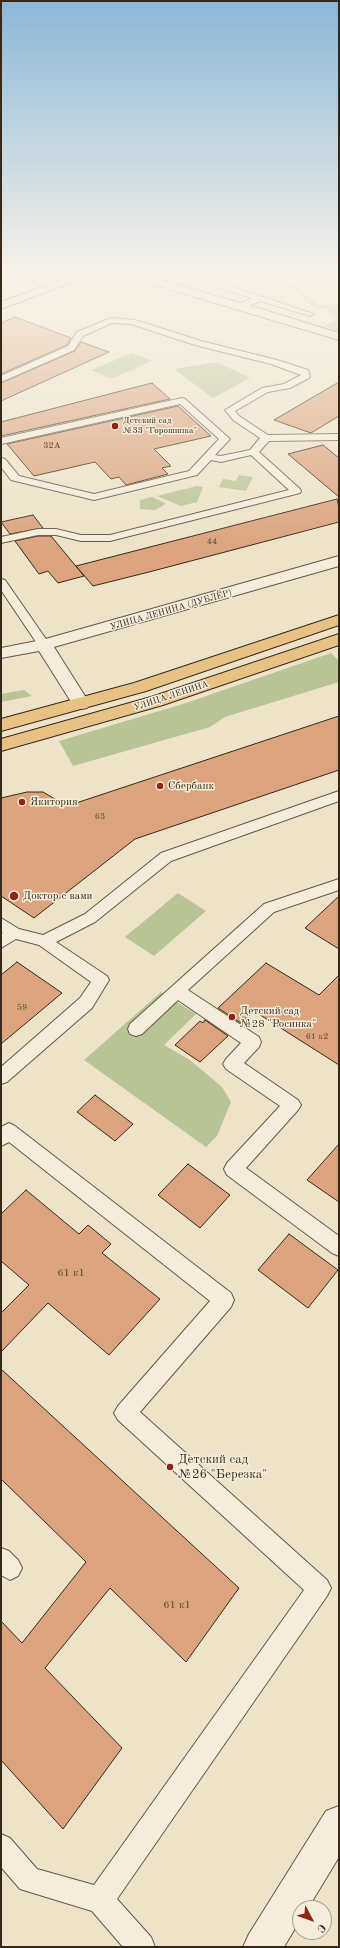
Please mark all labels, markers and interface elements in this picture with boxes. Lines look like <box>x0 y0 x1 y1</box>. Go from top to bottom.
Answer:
place label: Детский сад №33 "Горошинка" <box>123 416 197 437</box>
marker: Детский сад №33 "Горошинка" <box>110 421 120 431</box>
house number: 32А <box>43 441 61 451</box>
house number: 44 <box>207 537 217 547</box>
street label: УЛИЦА ЛЕНИНА (ДУБЛЁР) <box>109 587 233 633</box>
street label: УЛИЦА ЛЕНИНА <box>132 679 210 713</box>
place label: Сбербанк <box>168 779 214 793</box>
marker: Сбербанк <box>155 781 165 791</box>
place label: Якитория <box>30 795 78 809</box>
marker: Якитория <box>17 797 27 807</box>
house number: 63 <box>95 812 105 822</box>
place label: Доктор с вами <box>23 889 92 903</box>
marker: Доктор с вами <box>8 890 20 902</box>
house number: 59 <box>17 1003 27 1013</box>
place label: Детский сад №28 "Росинка" <box>240 1004 316 1030</box>
marker: Детский сад №28 "Росинка" <box>227 1012 237 1022</box>
house number: 61 к2 <box>306 1032 328 1042</box>
house number: 61 к1 <box>57 1266 85 1280</box>
place label: Детский сад №26 "Березка" <box>178 1452 267 1483</box>
marker: Детский сад №26 "Березка" <box>165 1462 175 1472</box>
house number: 61 к1 <box>163 1598 191 1612</box>
north arrow <box>292 1900 332 1940</box>
text: С <box>314 1921 327 1934</box>

